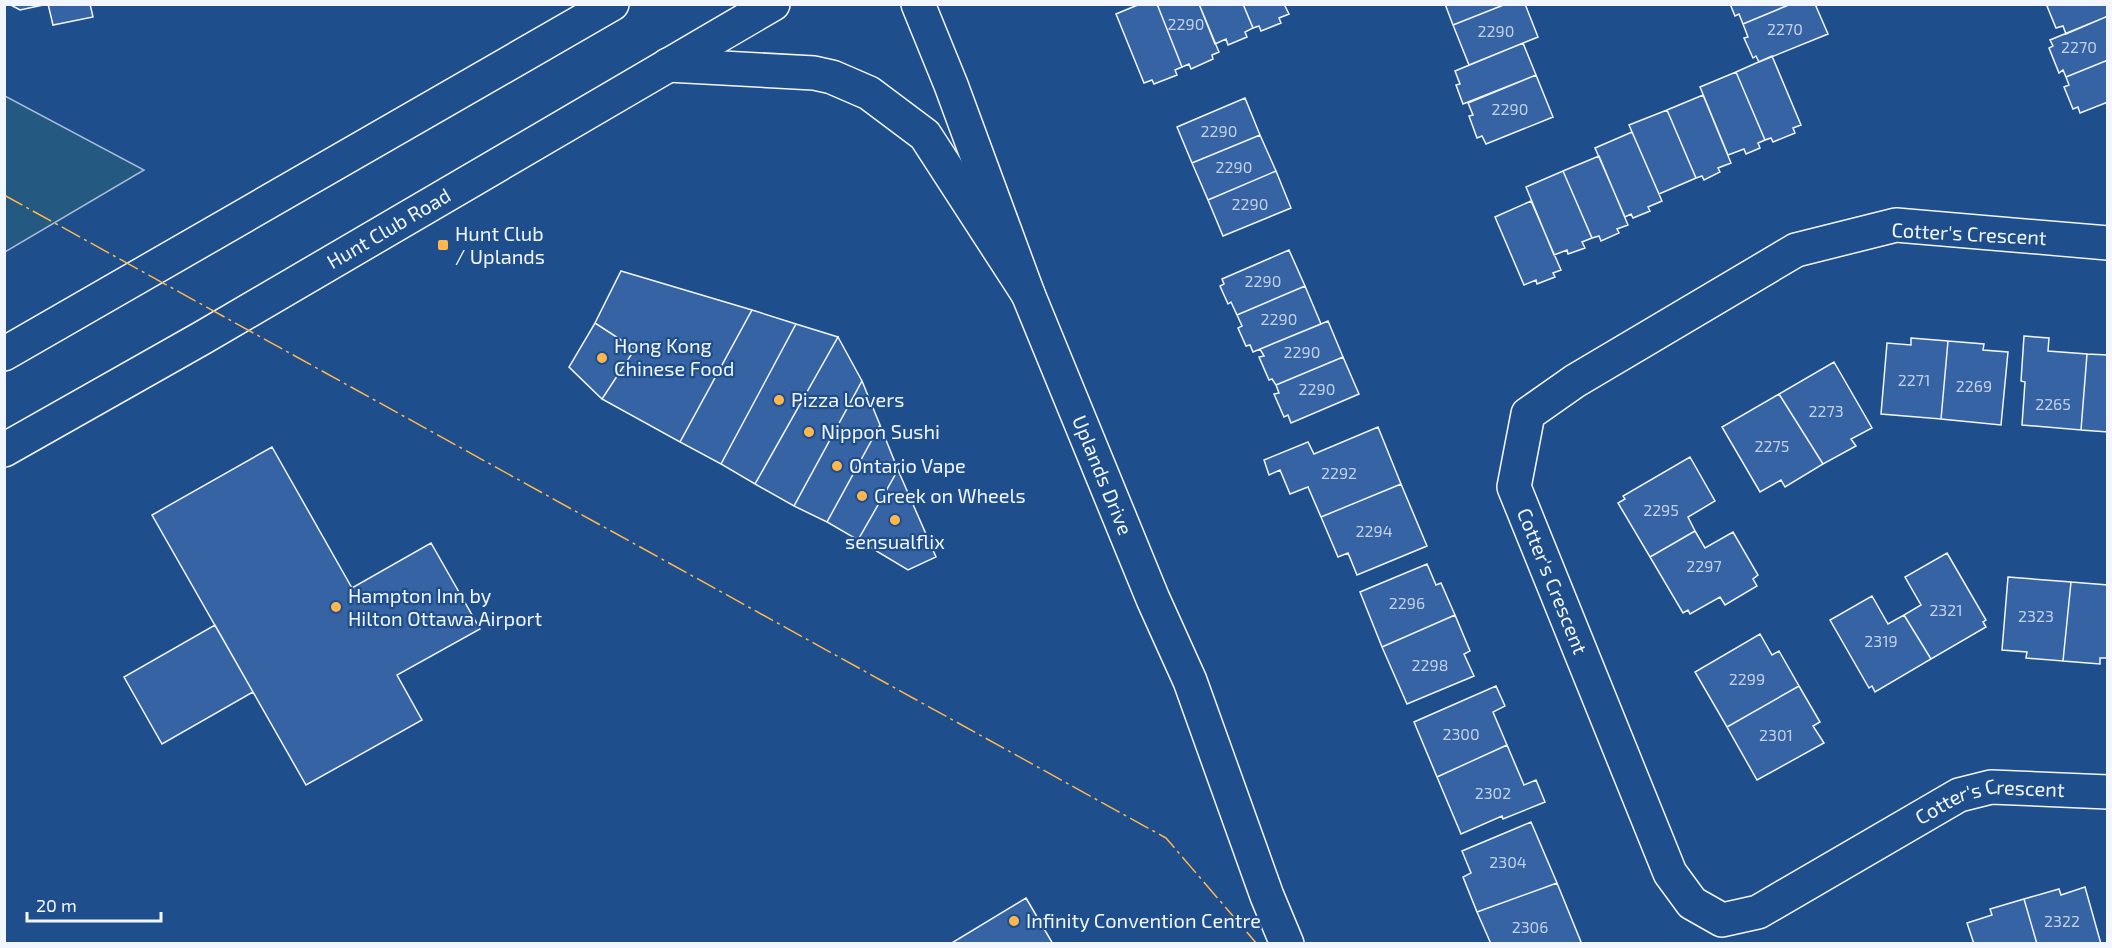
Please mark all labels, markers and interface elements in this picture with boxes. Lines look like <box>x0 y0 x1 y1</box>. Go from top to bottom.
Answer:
house number: 2290 <box>1168 14 1204 33</box>
house number: 2270 <box>1767 19 1803 38</box>
house number: 2290 <box>1478 21 1514 40</box>
house number: 2270 <box>2061 37 2097 56</box>
house number: 2290 <box>1492 99 1528 118</box>
house number: 2290 <box>1201 121 1237 140</box>
house number: 2290 <box>1216 157 1252 176</box>
street label: Hunt Club Road <box>322 182 455 273</box>
house number: 2290 <box>1232 194 1268 213</box>
street label: Cotter's Crescent <box>1891 217 2048 249</box>
place label: Hunt Club / Uplands <box>455 221 545 268</box>
marker: Hunt Club / Uplands <box>436 238 450 252</box>
house number: 2290 <box>1245 271 1281 290</box>
house number: 2290 <box>1261 309 1297 328</box>
place label: Hong Kong Chinese Food <box>614 333 734 380</box>
house number: 2290 <box>1284 342 1320 361</box>
marker: Hong Kong Chinese Food <box>595 351 609 365</box>
house number: 2271 <box>1898 370 1930 389</box>
house number: 2269 <box>1956 376 1992 395</box>
house number: 2290 <box>1299 379 1335 398</box>
place label: Pizza Lovers <box>791 387 904 411</box>
marker: Pizza Lovers <box>772 393 786 407</box>
house number: 2265 <box>2035 394 2071 413</box>
house number: 2273 <box>1808 401 1844 420</box>
street label: Uplands Drive <box>1068 411 1138 538</box>
place label: Nippon Sushi <box>821 419 940 443</box>
marker: Nippon Sushi <box>802 425 816 439</box>
house number: 2275 <box>1755 436 1789 455</box>
place label: Ontario Vape <box>849 453 966 477</box>
marker: Ontario Vape <box>830 459 844 473</box>
house number: 2292 <box>1321 463 1357 482</box>
place label: Greek on Wheels <box>874 483 1026 507</box>
marker: Greek on Wheels <box>855 489 869 503</box>
house number: 2295 <box>1643 500 1679 519</box>
street label: Cotter's Crescent <box>1513 504 1593 658</box>
marker: sensualflix <box>888 513 902 527</box>
house number: 2294 <box>1356 521 1393 540</box>
place label: sensualflix <box>845 529 945 553</box>
house number: 2297 <box>1686 556 1722 575</box>
place label: Hampton Inn by Hilton Ottawa Airport <box>348 583 543 630</box>
house number: 2296 <box>1389 593 1425 612</box>
marker: Hampton Inn by Hilton Ottawa Airport <box>329 600 343 614</box>
house number: 2321 <box>1929 600 1963 619</box>
house number: 2323 <box>2018 606 2054 625</box>
house number: 2319 <box>1864 631 1898 650</box>
house number: 2298 <box>1412 655 1448 674</box>
house number: 2299 <box>1729 669 1765 688</box>
house number: 2300 <box>1442 724 1480 743</box>
house number: 2301 <box>1759 725 1793 744</box>
street label: Cotter's Crescent <box>1910 773 2066 829</box>
house number: 2302 <box>1475 783 1511 802</box>
house number: 2304 <box>1489 852 1527 871</box>
scale bar <box>27 885 160 923</box>
text: 20 m <box>36 894 77 916</box>
place label: Infinity Convention Centre <box>1026 908 1261 932</box>
house number: 2322 <box>2044 911 2080 930</box>
marker: Infinity Convention Centre <box>1007 914 1021 928</box>
house number: 2306 <box>1512 917 1548 936</box>

